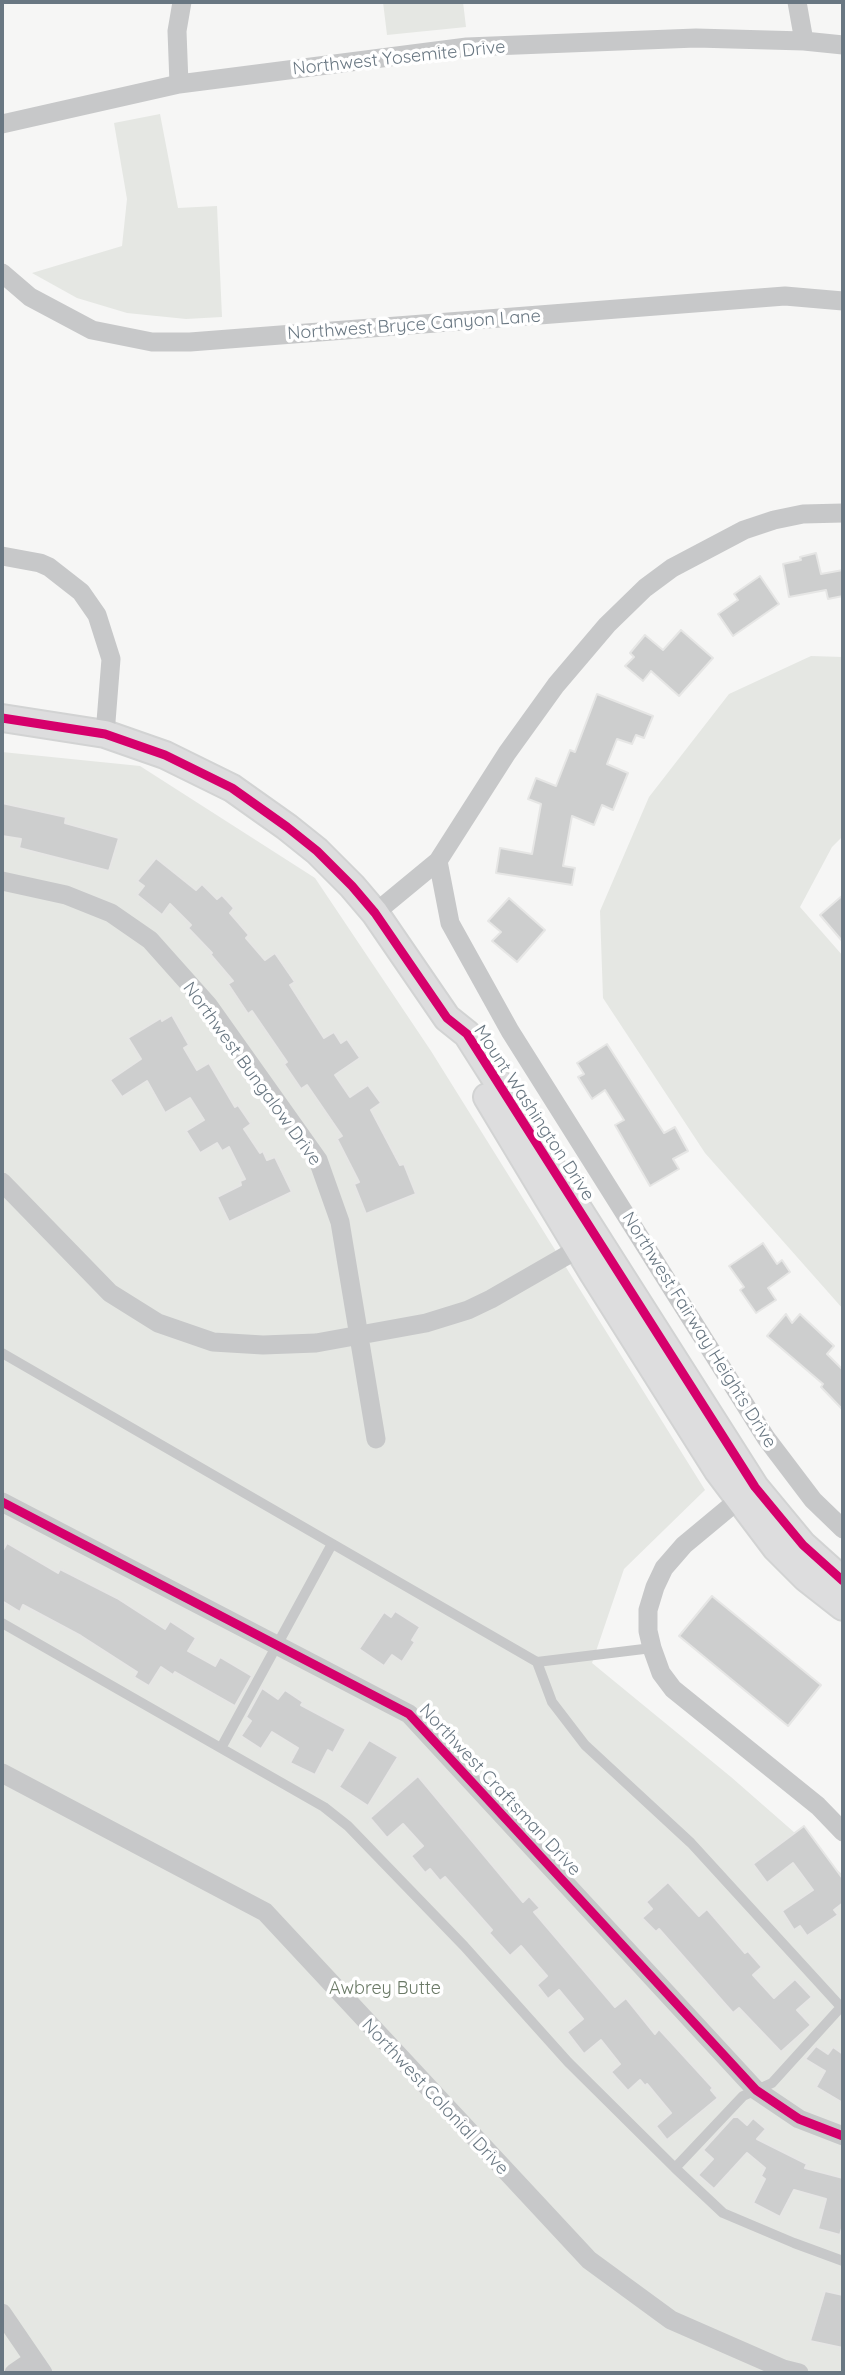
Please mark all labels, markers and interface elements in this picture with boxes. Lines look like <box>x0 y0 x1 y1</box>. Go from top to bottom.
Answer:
street label: Northwest Yosemite Drive <box>292 36 506 80</box>
street label: Northwest Bryce Canyon Lane <box>287 305 541 345</box>
street label: Northwest Bungalow Drive <box>178 978 326 1170</box>
street label: Mount Washington Drive <box>469 1021 599 1205</box>
street label: Northwest Fairway Heights Drive <box>617 1208 781 1452</box>
street label: Northwest Craftsman Drive <box>415 1700 585 1880</box>
park label: Awbrey Butte <box>329 1978 441 2000</box>
street label: Northwest Colonial Drive <box>357 2015 513 2179</box>

